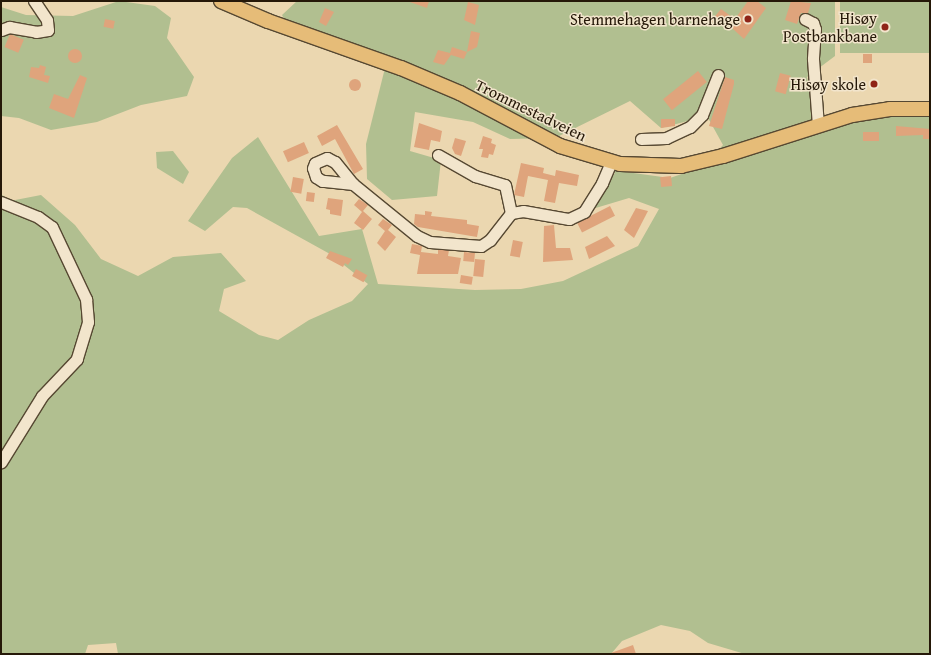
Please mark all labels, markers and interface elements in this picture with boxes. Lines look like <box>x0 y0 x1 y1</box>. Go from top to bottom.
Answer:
place label: Hisøy Postbankbane <box>783 8 877 46</box>
place label: Stemmehagen barnehage <box>570 9 740 29</box>
marker: Stemmehagen barnehage <box>743 14 753 24</box>
marker: Hisøy Postbankbane <box>880 22 890 32</box>
place label: Hisøy skole <box>791 74 866 94</box>
street label: Trommestadveien <box>472 75 590 145</box>
marker: Hisøy skole <box>869 79 879 89</box>

